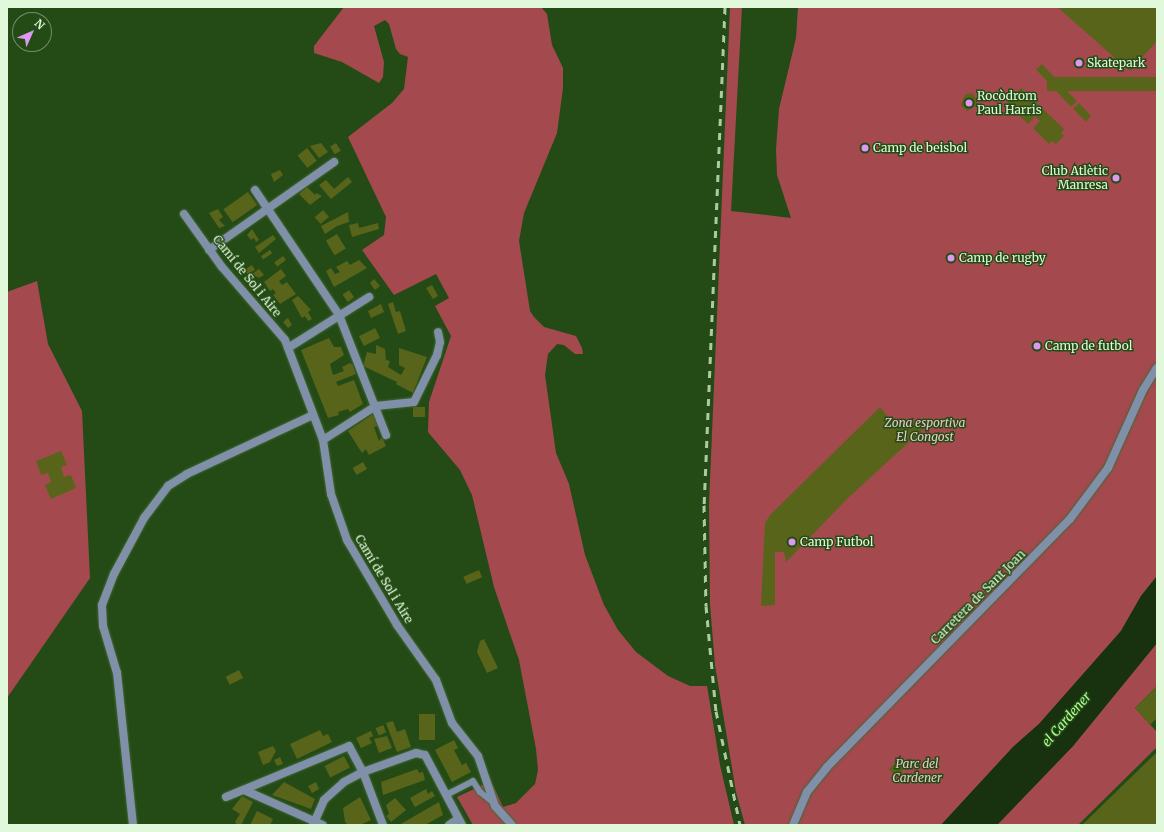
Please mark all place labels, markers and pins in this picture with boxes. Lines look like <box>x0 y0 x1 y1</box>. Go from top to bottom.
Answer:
place label: Skatepark <box>1087 56 1145 70</box>
marker: Skatepark <box>1074 58 1084 68</box>
place label: Rocòdrom Paul Harris <box>977 89 1042 117</box>
marker: Rocòdrom Paul Harris <box>964 98 974 108</box>
place label: Camp de beisbol <box>873 141 967 155</box>
marker: Camp de beisbol <box>860 143 870 153</box>
place label: Club Atlètic Manresa <box>1042 164 1108 192</box>
marker: Club Atlètic Manresa <box>1111 173 1121 183</box>
place label: Camp de rugby <box>959 251 1046 265</box>
marker: Camp de rugby <box>946 253 956 263</box>
place label: Camp de futbol <box>1045 339 1132 353</box>
marker: Camp de futbol <box>1032 341 1042 351</box>
place label: Camp Futbol <box>800 535 873 549</box>
marker: Camp Futbol <box>787 537 797 547</box>

